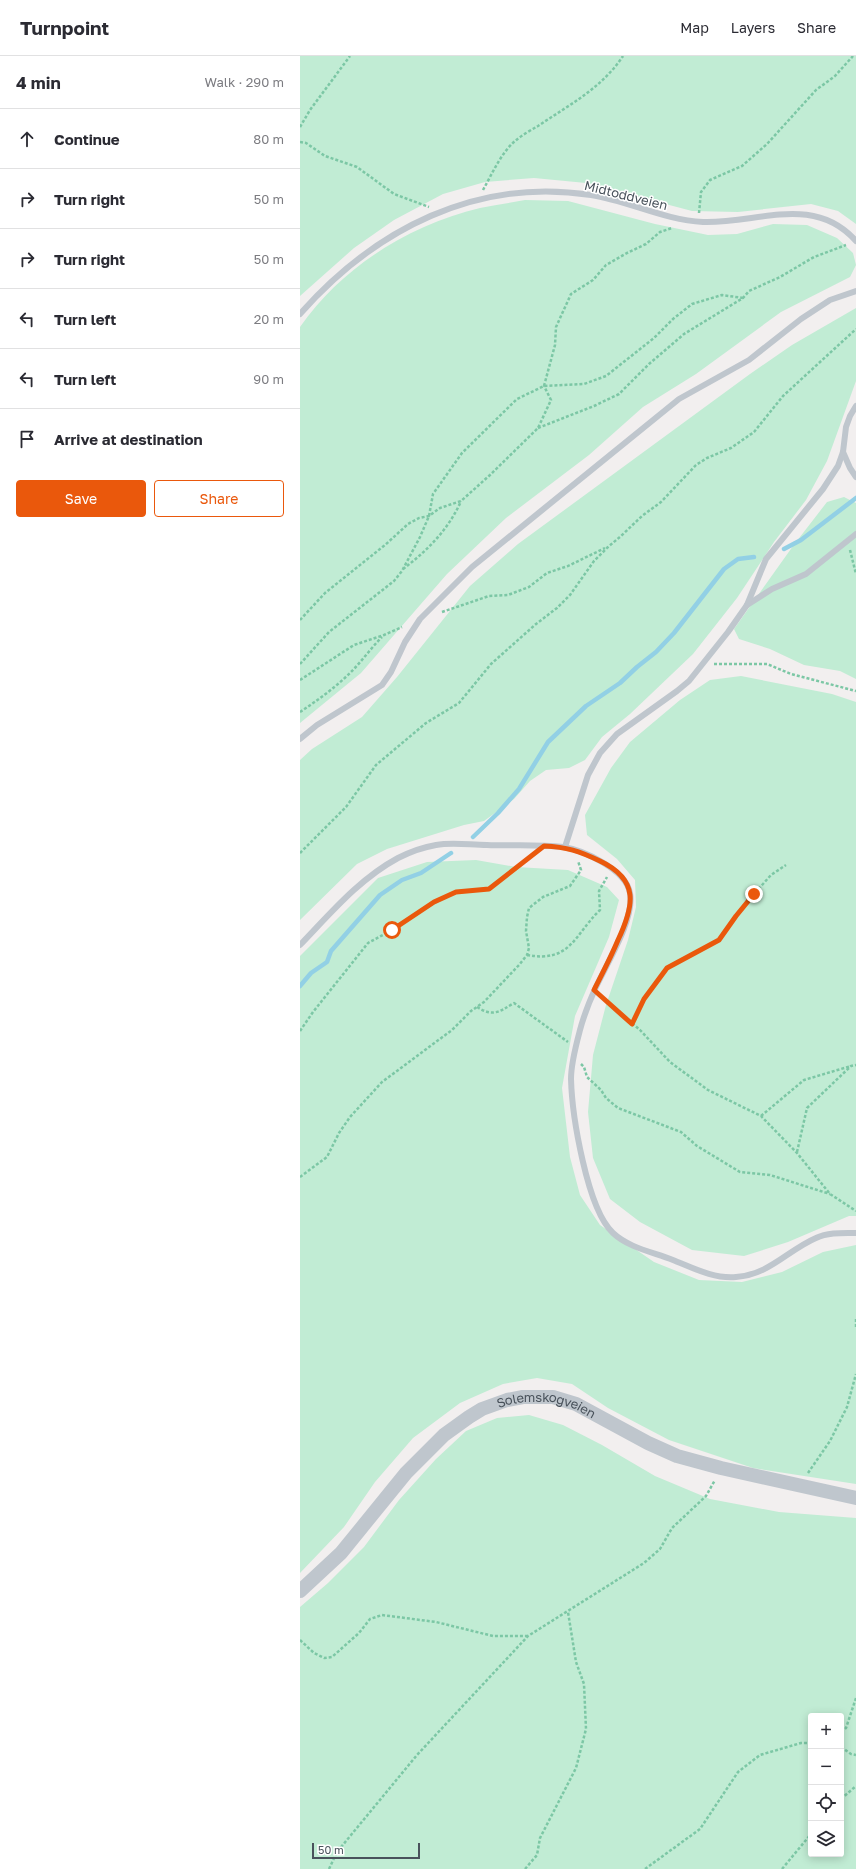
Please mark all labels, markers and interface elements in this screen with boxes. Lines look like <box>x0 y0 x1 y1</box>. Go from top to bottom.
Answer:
text: Turnpoint <box>20 16 109 39</box>
text: Map <box>680 19 709 36</box>
text: Layers <box>731 19 775 36</box>
text: Share <box>797 19 836 36</box>
text: 4 min <box>16 72 61 93</box>
text: Walk · 290 m <box>205 74 284 90</box>
icon: ahead <box>16 128 38 150</box>
text: Continue <box>54 130 120 148</box>
text: 80 m <box>253 131 284 147</box>
street label: Midtoddveien <box>583 177 669 213</box>
icon: right <box>16 188 38 210</box>
text: Turn right <box>54 190 125 208</box>
text: 50 m <box>254 191 284 207</box>
icon: right <box>16 248 38 270</box>
text: Turn right <box>54 250 125 268</box>
text: 50 m <box>254 251 284 267</box>
icon: left <box>16 308 38 330</box>
text: Turn left <box>54 310 116 328</box>
text: 20 m <box>254 311 284 327</box>
icon: left <box>16 368 38 390</box>
text: Turn left <box>54 370 116 388</box>
text: 90 m <box>253 371 284 387</box>
icon: arrive <box>16 428 38 450</box>
text: Arrive at destination <box>54 430 203 448</box>
button: Save <box>16 480 146 517</box>
button: Share <box>154 480 284 517</box>
route end <box>745 885 763 903</box>
route start <box>383 921 401 939</box>
street label: Solemskogveien <box>494 1388 599 1421</box>
map controls <box>808 1713 844 1857</box>
button: + <box>808 1713 844 1749</box>
button: − <box>808 1749 844 1785</box>
button: locate <box>808 1785 844 1821</box>
button: layers <box>808 1821 844 1857</box>
scale bar <box>312 1841 420 1860</box>
text: 50 m <box>318 1843 344 1856</box>

